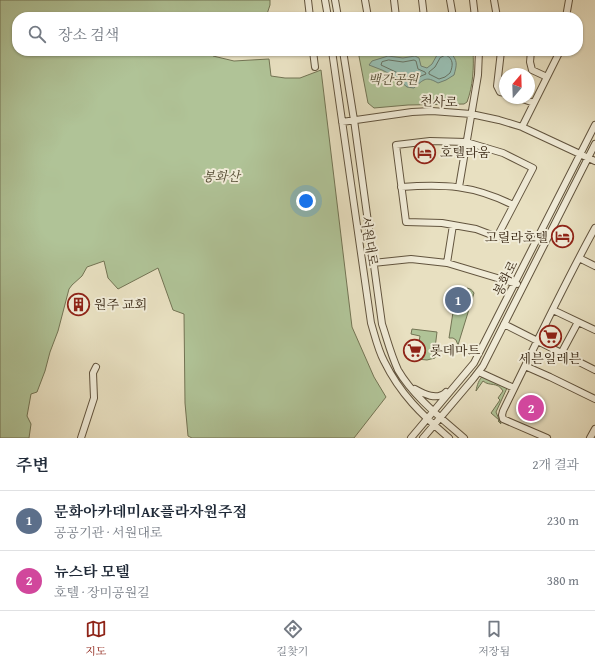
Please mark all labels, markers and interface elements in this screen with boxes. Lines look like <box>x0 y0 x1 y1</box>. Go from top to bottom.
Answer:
search box <box>12 12 583 56</box>
icon: search <box>26 23 48 45</box>
text: 장소 검색 <box>58 24 119 45</box>
north arrow <box>499 68 535 104</box>
park label: 백간공원 <box>368 70 420 89</box>
street label: 천사로 <box>420 91 459 112</box>
hotel icon: 호텔라움 <box>411 139 437 165</box>
place label: 호텔라움 <box>440 143 491 162</box>
park label: 봉화산 <box>202 167 242 186</box>
your location <box>296 191 316 211</box>
street label: 서원대로 <box>356 215 383 268</box>
hotel icon: 고릴라호텔 <box>550 224 576 250</box>
place label: 고릴라호텔 <box>485 228 548 247</box>
street label: 봉화로 <box>488 257 523 299</box>
pin: 1 <box>445 285 471 315</box>
building icon: 원주 교회 <box>66 291 92 317</box>
place label: 원주 교회 <box>94 295 147 314</box>
supermarket icon: 세븐일레븐 <box>537 323 563 349</box>
supermarket icon: 롯데마트 <box>402 337 428 363</box>
place label: 롯데마트 <box>430 341 481 360</box>
place label: 세븐일레븐 <box>519 349 582 368</box>
pin: 2 <box>518 393 544 423</box>
text: 주변 <box>16 452 49 477</box>
text: 2개 결과 <box>532 455 579 474</box>
text: 문화아카데미AK플라자원주점 <box>54 501 247 522</box>
text: 1 <box>26 511 32 530</box>
text: 230 m <box>547 511 579 530</box>
text: 공공기관 · 서원대로 <box>54 523 162 542</box>
text: 뉴스타 모텔 <box>54 561 130 582</box>
text: 2 <box>26 571 32 590</box>
text: 380 m <box>547 571 579 590</box>
text: 호텔 · 장미공원길 <box>54 583 150 602</box>
tab: 지도 <box>85 618 107 659</box>
tab: 길찾기 <box>277 618 308 659</box>
tab: 저장됨 <box>478 618 510 659</box>

